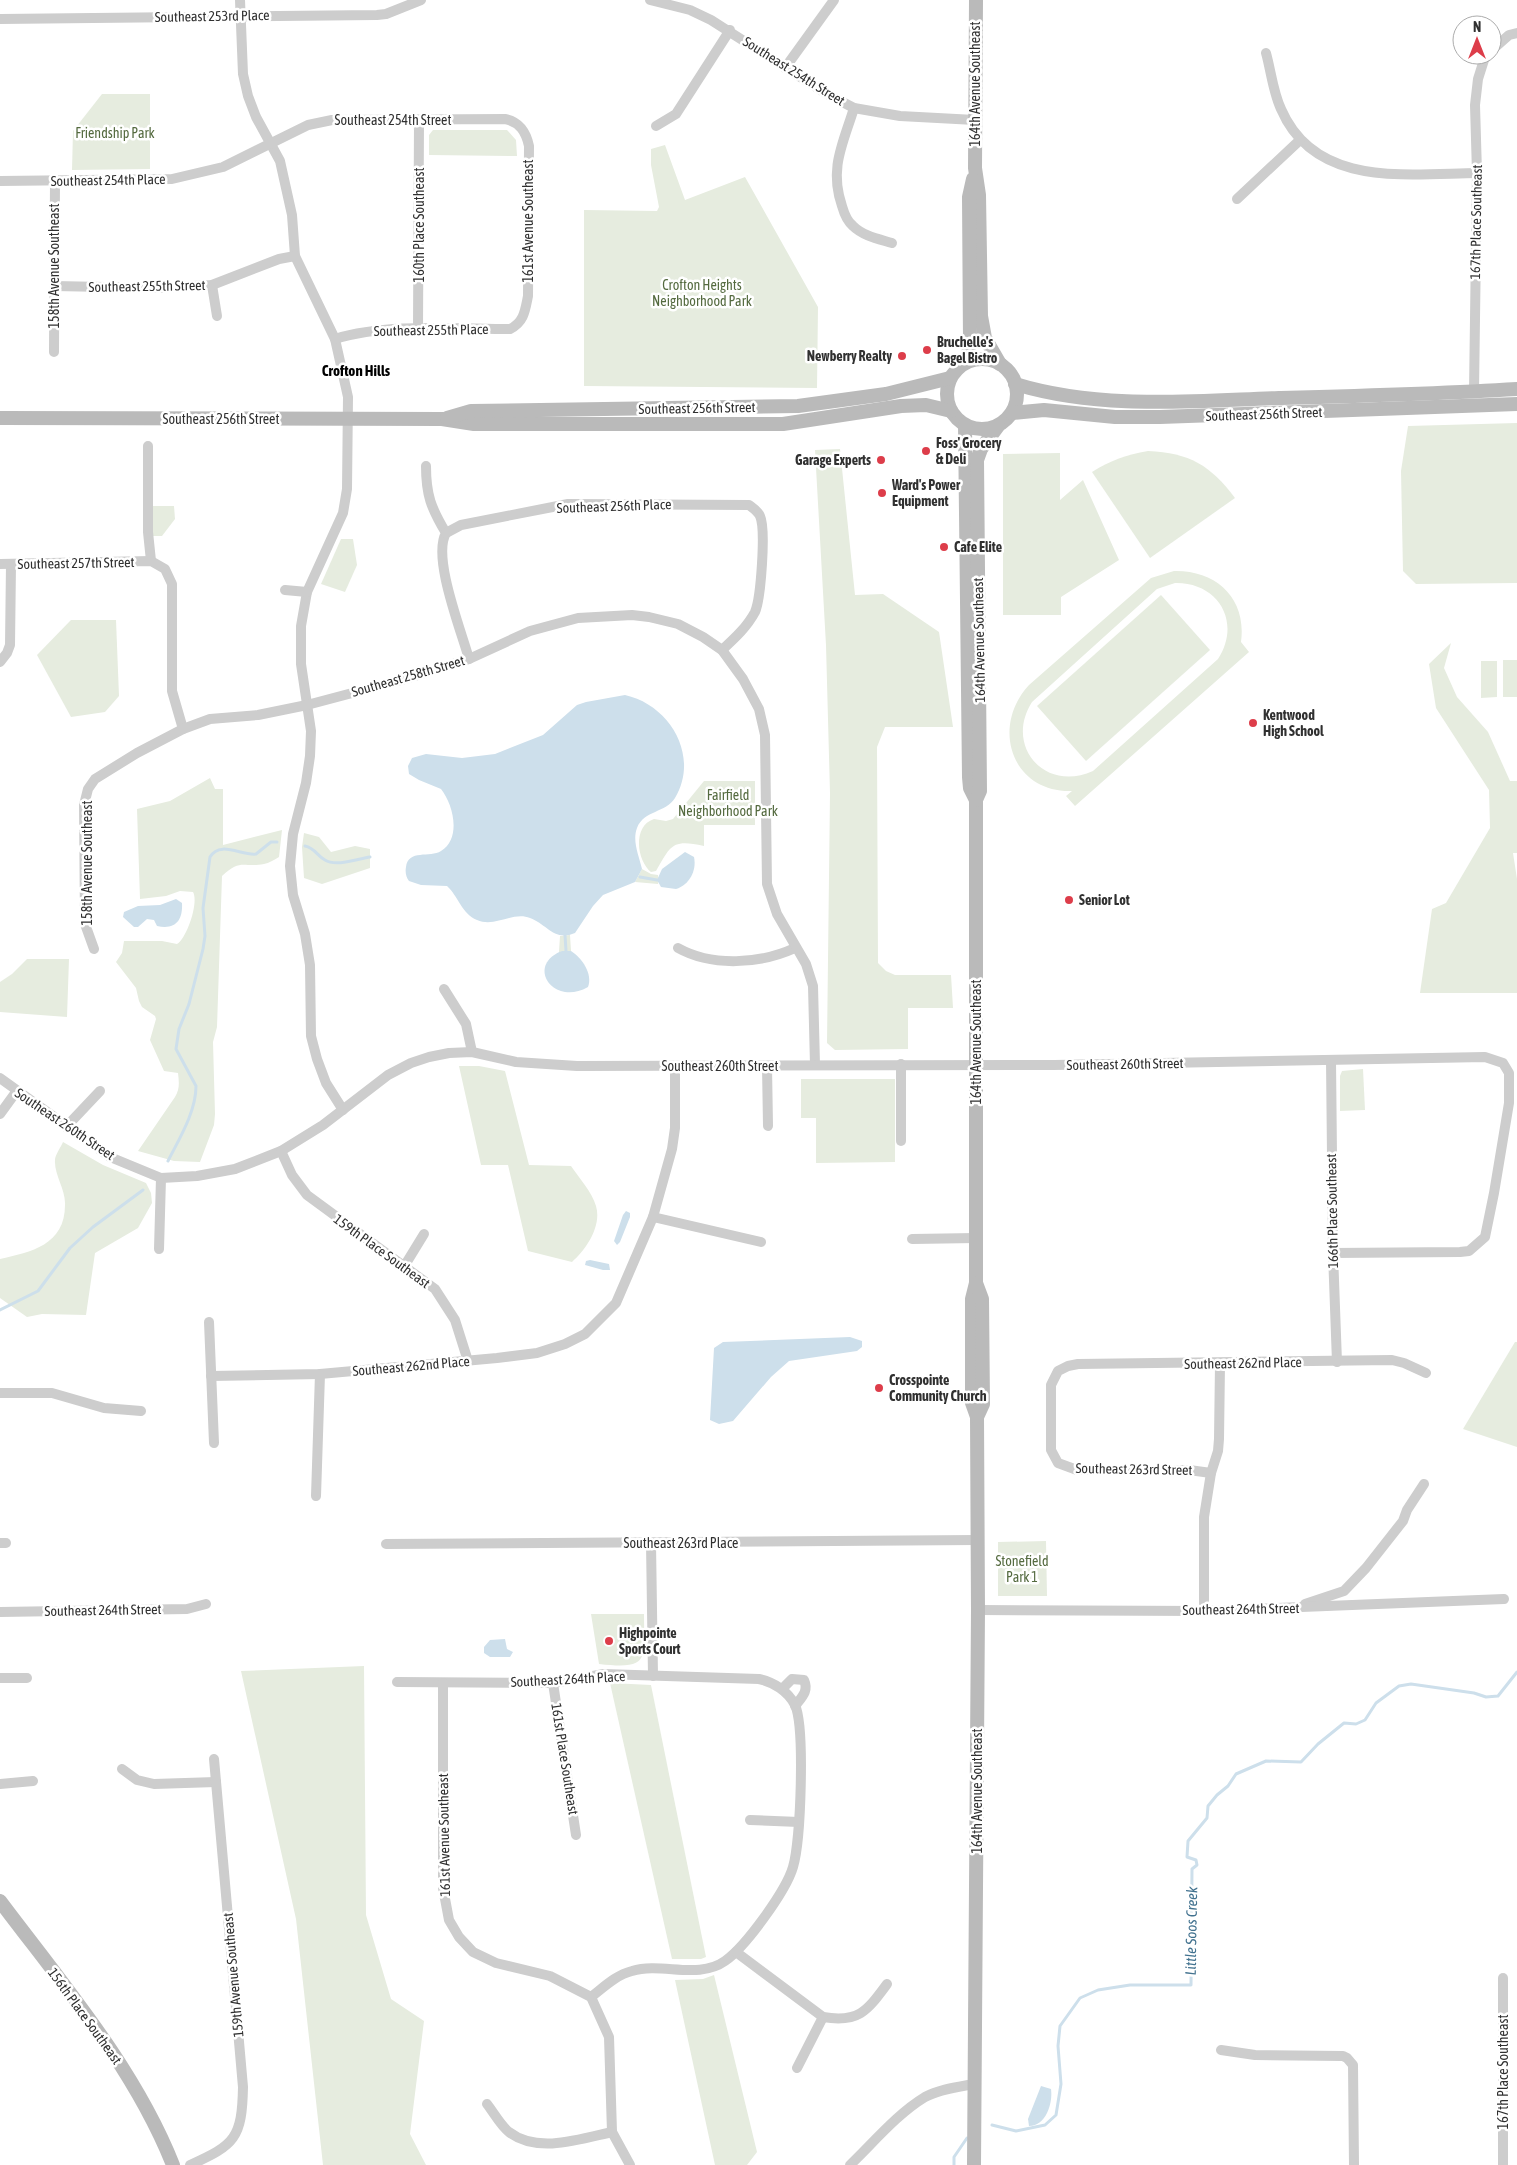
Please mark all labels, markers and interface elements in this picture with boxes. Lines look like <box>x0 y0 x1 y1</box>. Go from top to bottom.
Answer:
street label: Southeast 253rd Place <box>154 7 270 25</box>
north arrow <box>1452 15 1502 65</box>
text: N <box>1473 19 1481 35</box>
street label: 164th Avenue Southeast <box>967 21 983 147</box>
street label: Southeast 254th Street <box>740 33 848 109</box>
street label: Southeast 254th Street <box>335 112 452 128</box>
park label: Friendship Park <box>75 125 155 141</box>
street label: 161st Avenue Southeast <box>520 159 536 283</box>
street label: 167th Place Southeast <box>1467 164 1485 280</box>
street label: 160th Place Southeast <box>411 168 427 282</box>
street label: Southeast 254th Place <box>50 171 166 189</box>
street label: 158th Avenue Southeast <box>46 203 62 329</box>
street label: Southeast 255th Street <box>88 277 206 295</box>
park label: Crofton Heights Neighborhood Park <box>652 277 752 309</box>
street label: Southeast 255th Place <box>373 321 489 339</box>
place label: Bruchelle's Bagel Bistro <box>937 334 998 366</box>
marker: Bruchelle's Bagel Bistro <box>921 344 933 356</box>
place label: Newberry Realty <box>807 348 892 364</box>
marker: Newberry Realty <box>896 350 908 362</box>
district label: Crofton Hills <box>322 362 391 379</box>
street label: Southeast 256th Street <box>638 399 756 417</box>
street label: Southeast 256th Street <box>1205 404 1323 424</box>
street label: Southeast 256th Street <box>163 411 280 427</box>
place label: Foss' Grocery & Deli <box>936 435 1002 467</box>
marker: Foss' Grocery & Deli <box>920 445 932 457</box>
place label: Garage Experts <box>795 452 871 468</box>
marker: Garage Experts <box>875 454 887 466</box>
place label: Ward's Power Equipment <box>891 477 961 509</box>
marker: Ward's Power Equipment <box>876 487 888 499</box>
street label: Southeast 256th Place <box>556 496 672 516</box>
place label: Cafe Elite <box>954 539 1002 555</box>
marker: Cafe Elite <box>938 541 950 553</box>
street label: Southeast 257th Street <box>17 554 135 572</box>
street label: 164th Avenue Southeast <box>970 577 988 703</box>
street label: Southeast 258th Street <box>350 652 466 700</box>
place label: Kentwood High School <box>1263 707 1324 739</box>
marker: Kentwood High School <box>1247 717 1259 729</box>
park label: Fairfield Neighborhood Park <box>678 787 778 819</box>
street label: 158th Avenue Southeast <box>79 800 95 926</box>
place label: Senior Lot <box>1079 892 1130 908</box>
marker: Senior Lot <box>1063 894 1075 906</box>
street label: 164th Avenue Southeast <box>968 979 984 1105</box>
street label: Southeast 260th Street <box>1066 1055 1184 1073</box>
street label: Southeast 260th Street <box>662 1058 779 1074</box>
street label: Southeast 260th Street <box>12 1085 118 1163</box>
street label: 166th Place Southeast <box>1323 1153 1341 1269</box>
street label: 159th Place Southeast <box>331 1211 433 1291</box>
street label: Southeast 262nd Place <box>352 1353 470 1379</box>
street label: Southeast 262nd Place <box>1184 1354 1302 1372</box>
place label: Crosspointe Community Church <box>889 1372 987 1404</box>
marker: Crosspointe Community Church <box>873 1382 885 1394</box>
street label: Southeast 263rd Street <box>1075 1460 1193 1478</box>
street label: Southeast 263rd Place <box>624 1535 738 1551</box>
park label: Stonefield Park 1 <box>995 1553 1049 1585</box>
street label: Southeast 264th Street <box>1182 1600 1300 1618</box>
street label: Southeast 264th Street <box>44 1601 162 1619</box>
place label: Highpointe Sports Court <box>619 1625 681 1657</box>
marker: Highpointe Sports Court <box>603 1635 615 1647</box>
street label: Southeast 264th Place <box>510 1668 626 1690</box>
street label: 161st Place Southeast <box>548 1702 582 1816</box>
street label: 164th Avenue Southeast <box>969 1728 985 1854</box>
street label: 161st Avenue Southeast <box>435 1773 453 1897</box>
water label: Little Soos Creek <box>1182 1886 1200 1976</box>
street label: 159th Avenue Southeast <box>220 1912 246 2038</box>
street label: 156th Place Southeast <box>45 1965 125 2067</box>
street label: 167th Place Southeast <box>1495 2015 1511 2129</box>

